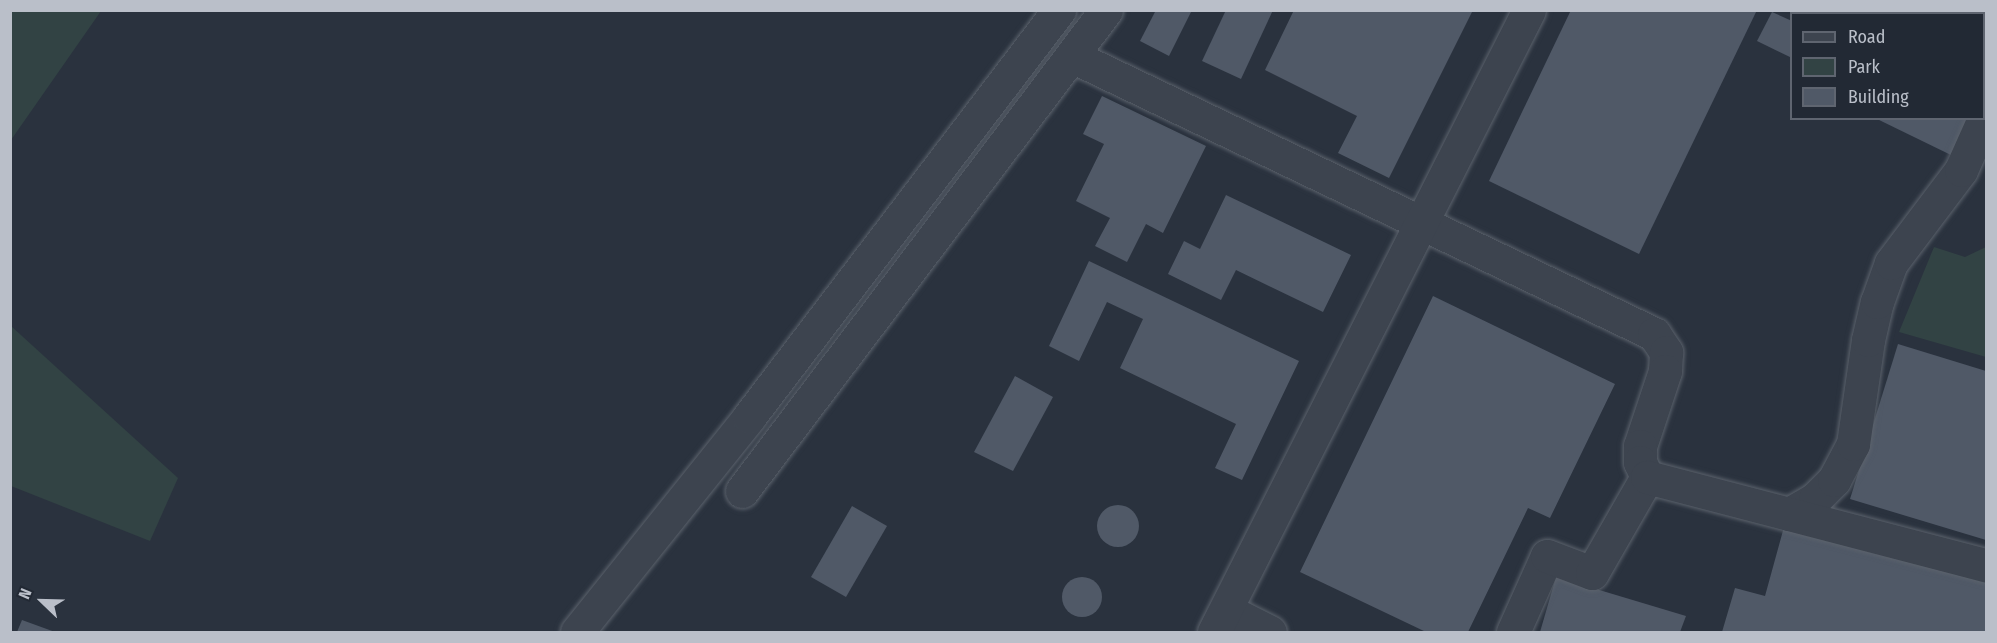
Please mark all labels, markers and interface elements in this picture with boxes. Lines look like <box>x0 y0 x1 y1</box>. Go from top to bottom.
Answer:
legend <box>1790 12 1985 120</box>
text: Road <box>1848 26 1885 48</box>
text: Park <box>1848 56 1880 78</box>
text: Building <box>1848 86 1909 108</box>
north arrow <box>12 571 72 631</box>
text: N <box>14 586 36 602</box>

